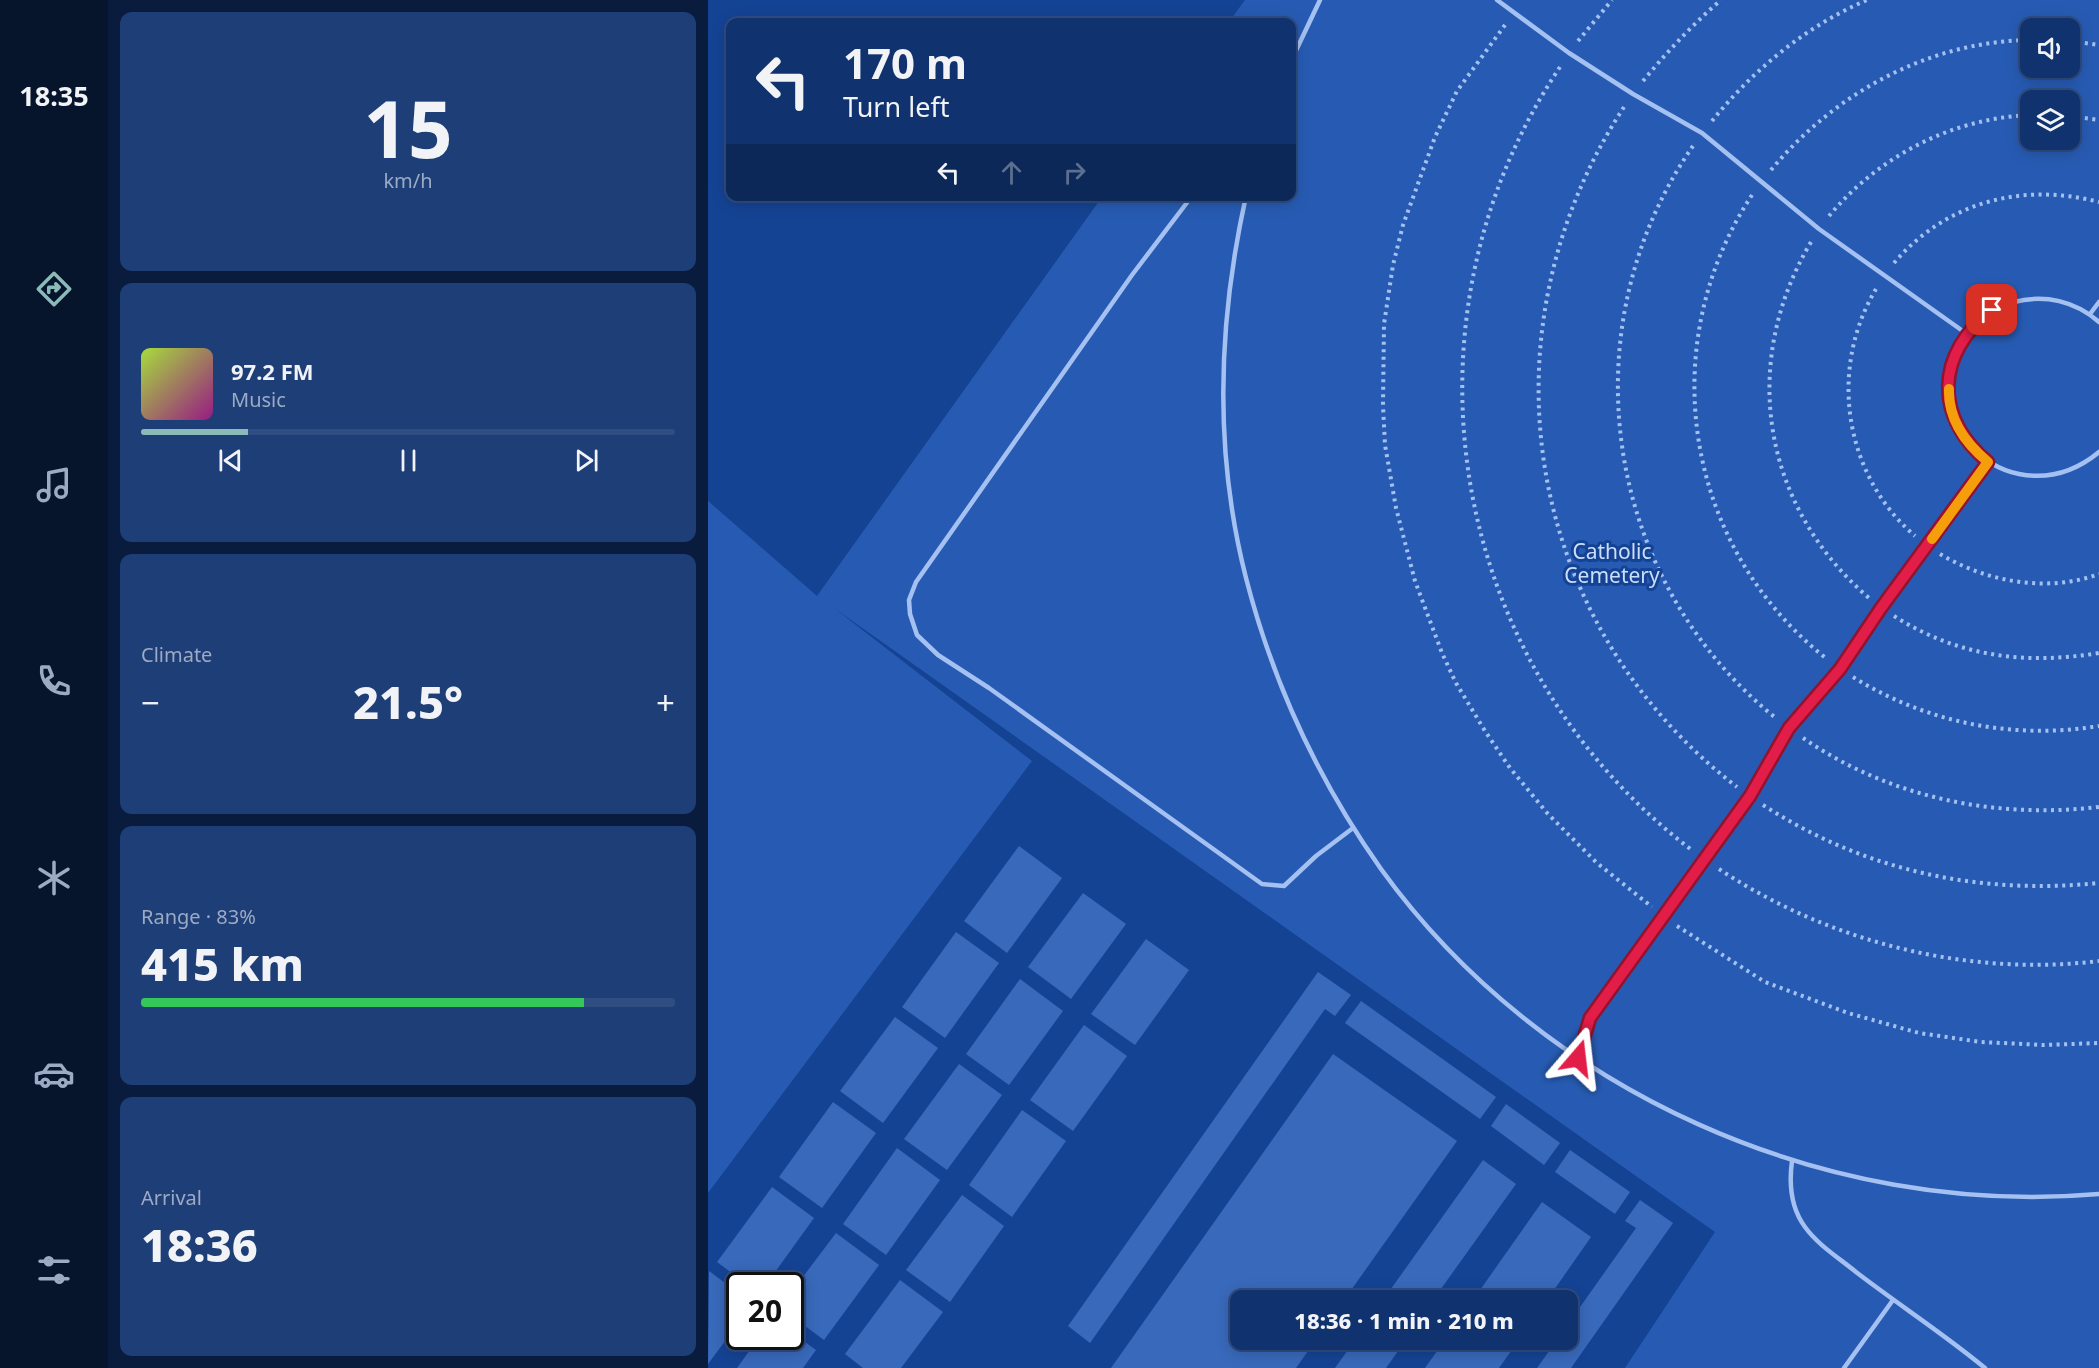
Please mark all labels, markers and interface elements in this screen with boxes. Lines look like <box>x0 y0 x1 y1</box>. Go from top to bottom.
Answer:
map controls <box>2020 18 2080 150</box>
button: sound <box>2020 18 2080 78</box>
text: 170 m <box>843 34 967 91</box>
icon: left <box>744 42 822 120</box>
text: 15 <box>363 75 453 181</box>
text: 18:35 <box>19 77 89 114</box>
text: Turn left <box>843 88 949 125</box>
button: layers <box>2020 90 2080 150</box>
icon: left <box>932 156 965 189</box>
icon: ahead <box>995 156 1028 189</box>
icon: right <box>1058 156 1091 189</box>
text: km/h <box>383 167 433 194</box>
icon: directions <box>33 268 75 310</box>
pin <box>1966 284 2017 335</box>
icon: arrive <box>1975 293 2008 326</box>
text: 97.2 FM <box>231 356 313 386</box>
text: Music <box>231 386 286 413</box>
icon: previous <box>214 444 247 477</box>
icon: pause <box>392 444 425 477</box>
icon: next <box>570 444 603 477</box>
icon: music <box>33 464 75 506</box>
park label: Catholic Cemetery <box>1564 537 1660 589</box>
text: Climate <box>141 641 212 668</box>
icon: phone <box>33 660 75 702</box>
text: 21.5° <box>353 671 463 732</box>
text: − <box>141 680 160 725</box>
text: + <box>656 680 675 725</box>
icon: climate <box>33 857 75 899</box>
text: Range · 83% <box>141 903 256 930</box>
text: 415 km <box>141 933 304 994</box>
position arrow <box>1546 1026 1610 1090</box>
icon: car <box>33 1053 75 1095</box>
text: Arrival <box>141 1184 202 1211</box>
text: 18:36 <box>141 1214 258 1275</box>
icon: filters <box>33 1249 75 1291</box>
speed limit sign: 20 <box>726 1272 804 1350</box>
text: 18:36 · 1 min · 210 m <box>1294 1305 1514 1335</box>

